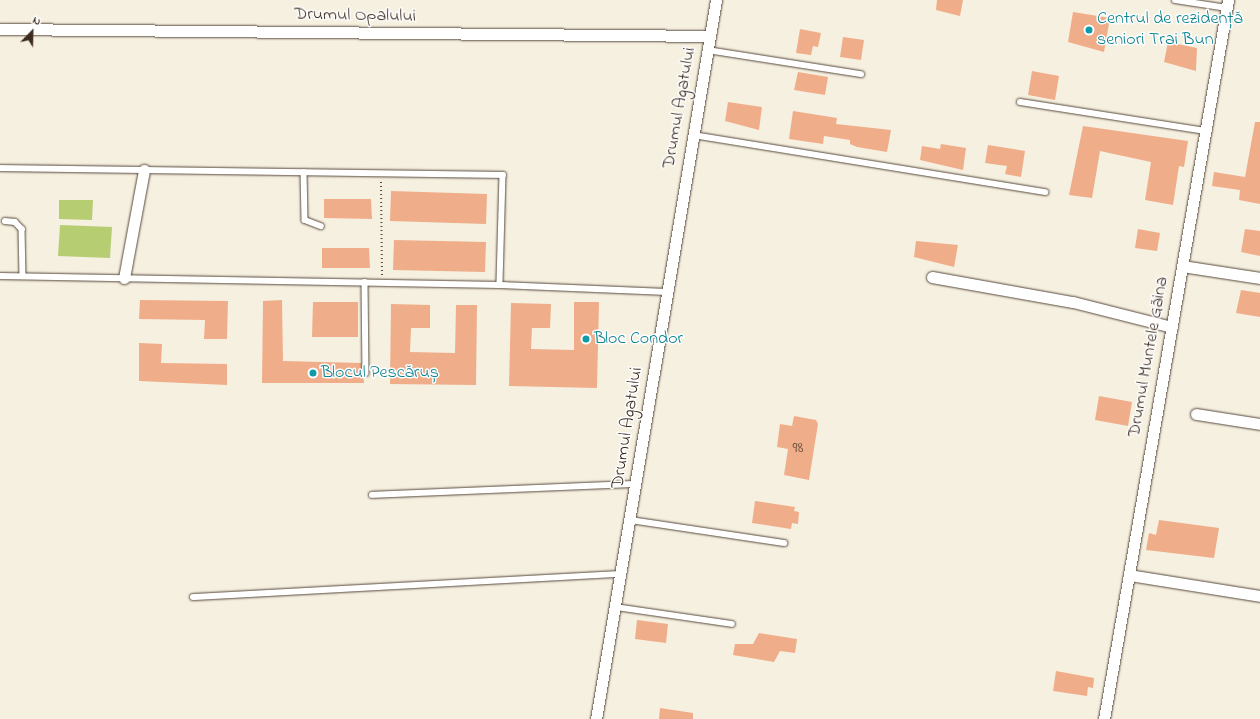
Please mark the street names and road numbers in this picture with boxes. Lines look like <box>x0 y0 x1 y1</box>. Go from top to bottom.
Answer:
street label: Drumul Opalului <box>294 4 416 28</box>
street label: Drumul Agatului <box>659 46 701 170</box>
street label: Drumul Muntele Găina <box>1124 275 1174 439</box>
street label: Drumul Agatului <box>608 366 648 490</box>

